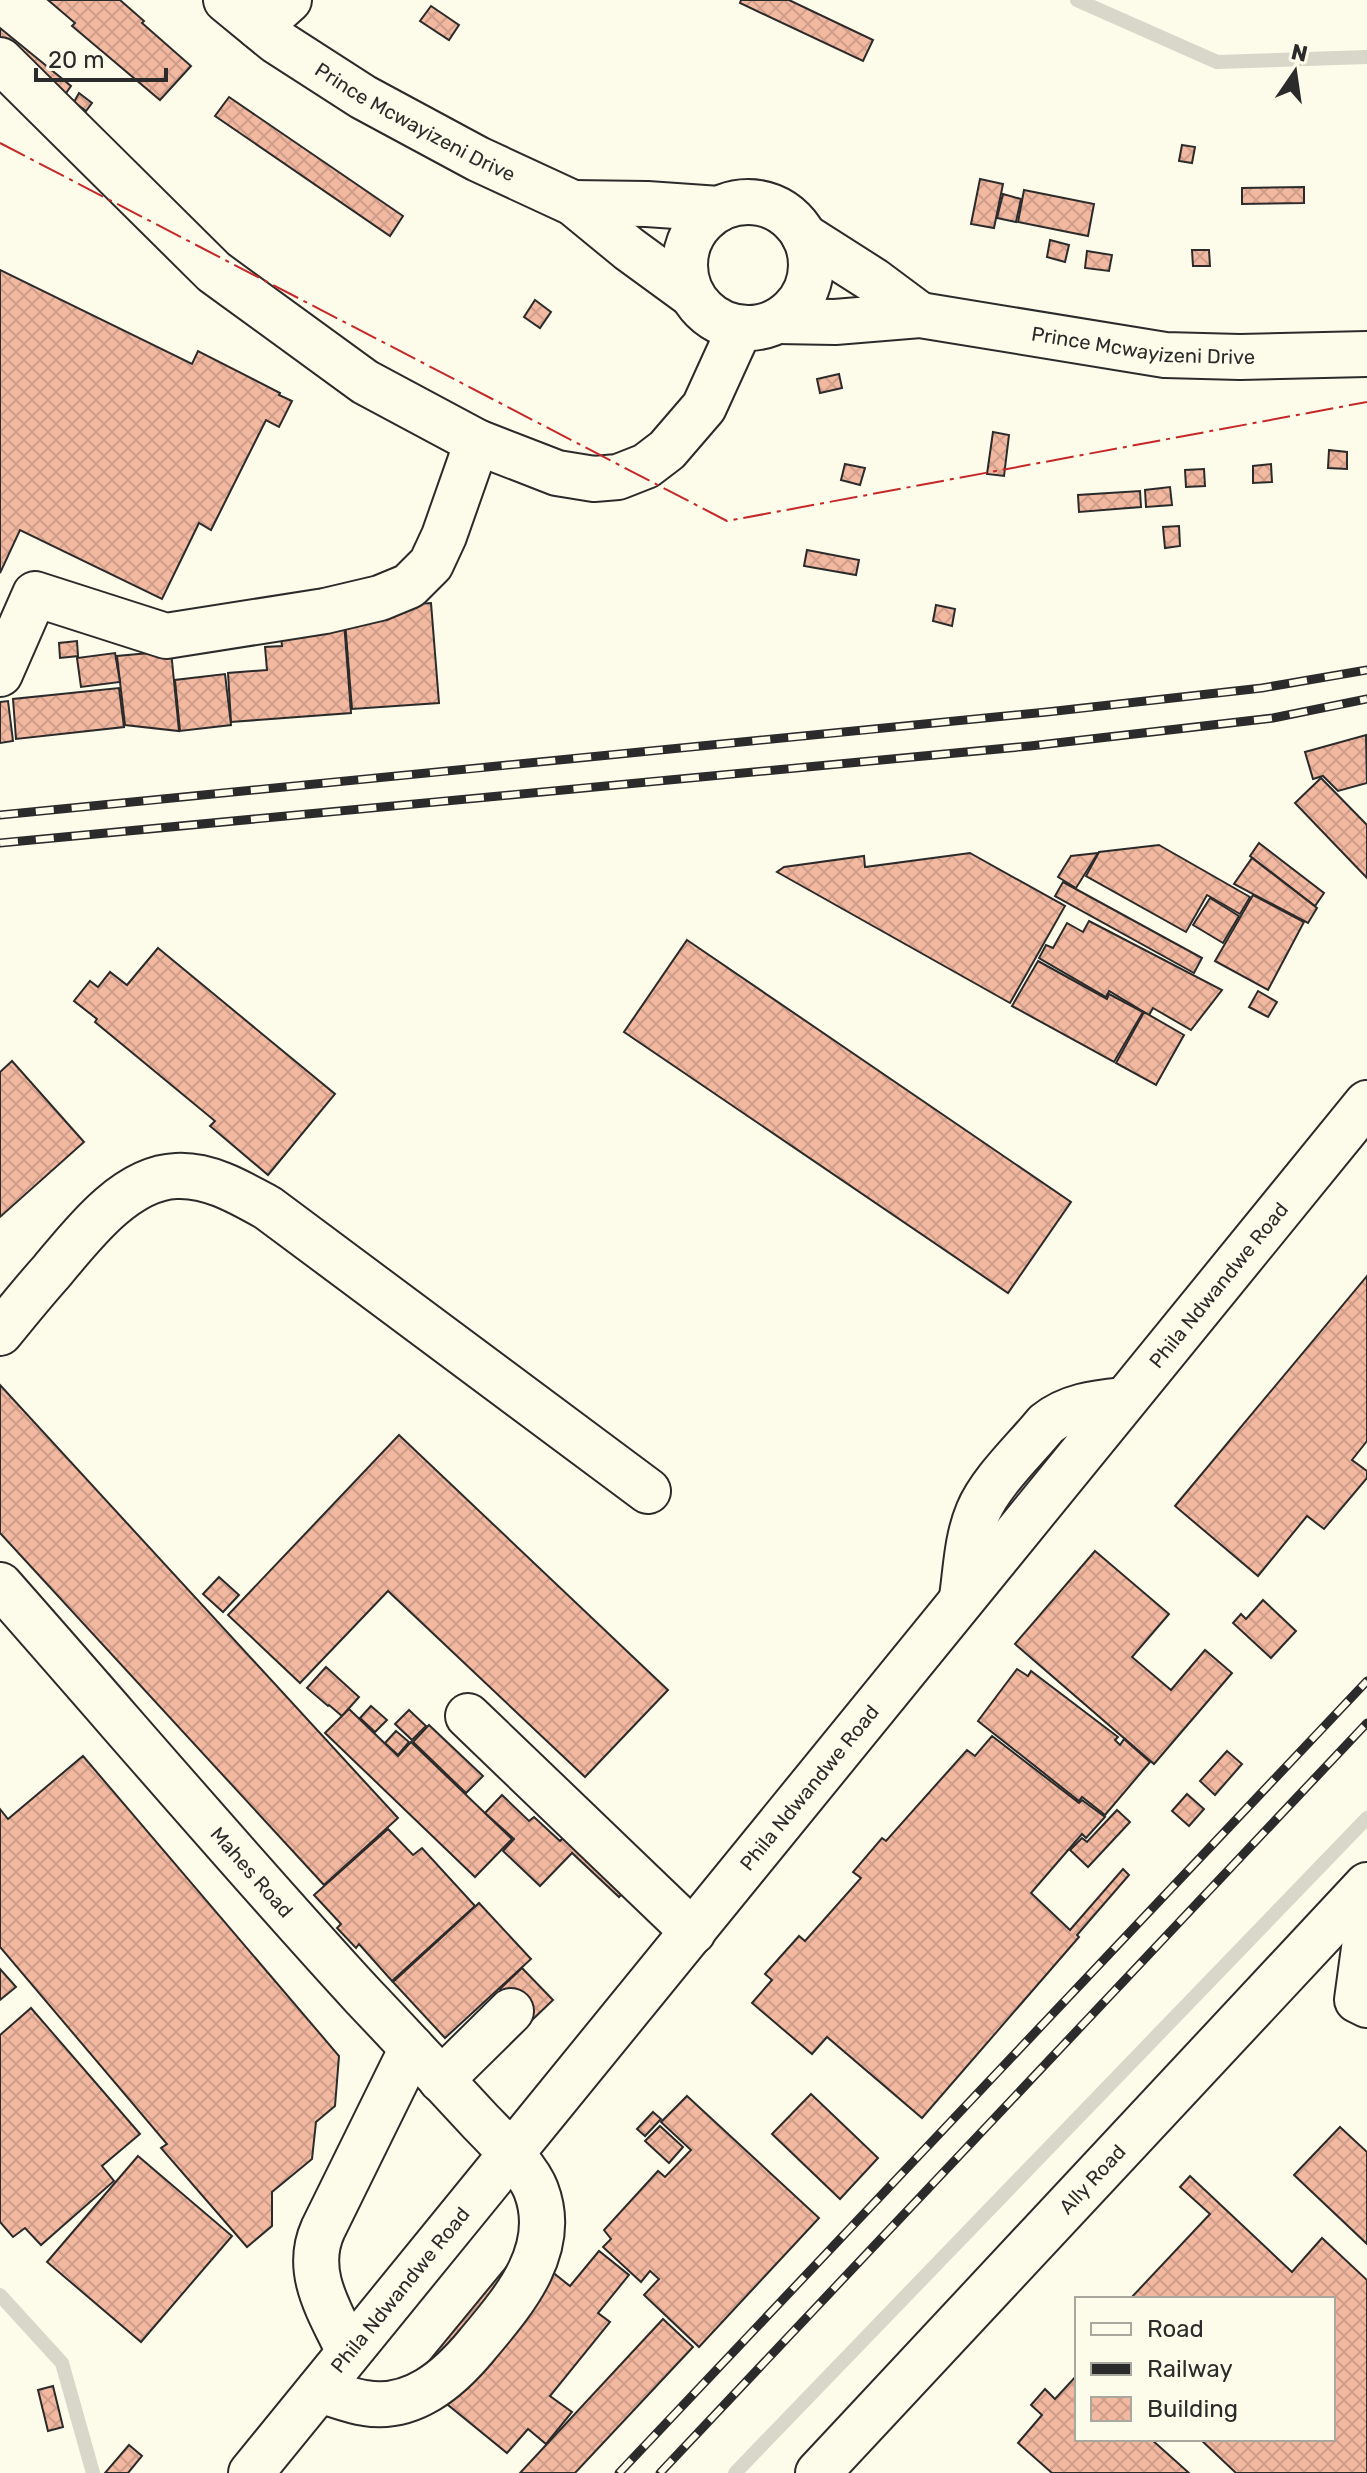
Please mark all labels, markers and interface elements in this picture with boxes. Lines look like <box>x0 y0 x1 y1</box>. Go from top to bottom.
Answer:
scale bar <box>36 32 166 82</box>
north arrow <box>1255 32 1335 112</box>
text: N <box>1289 38 1310 68</box>
text: 20 m <box>48 46 105 74</box>
street label: Prince Mcwayizeni Drive <box>311 57 519 187</box>
street label: Prince Mcwayizeni Drive <box>1030 321 1255 369</box>
street label: Phila Ndwandwe Road <box>1144 1198 1293 1373</box>
street label: Phila Ndwandwe Road <box>735 1700 884 1875</box>
street label: Mahes Road <box>205 1822 298 1922</box>
street label: Ally Road <box>1054 2140 1130 2219</box>
street label: Phila Ndwandwe Road <box>325 2202 475 2378</box>
legend <box>1075 2297 1335 2441</box>
text: Road <box>1147 2315 1204 2343</box>
text: Railway <box>1147 2355 1233 2383</box>
text: Building <box>1147 2395 1238 2423</box>

